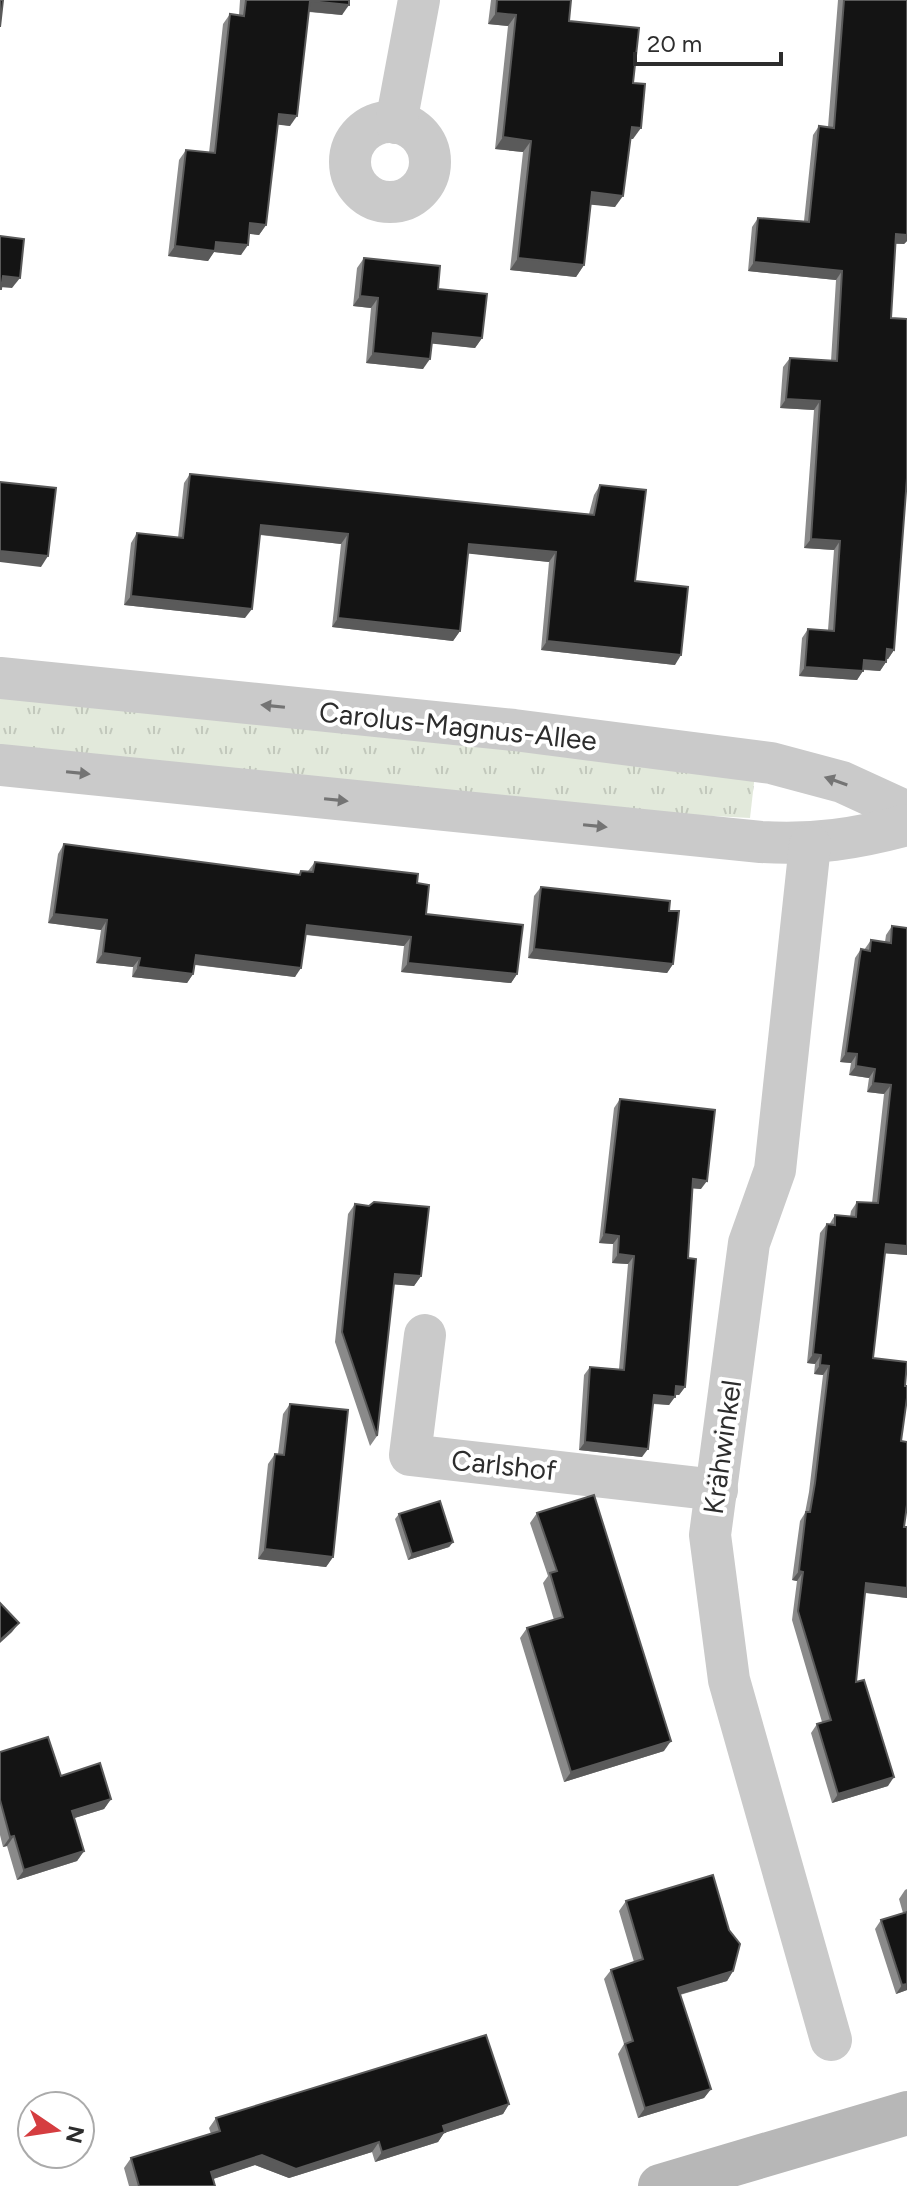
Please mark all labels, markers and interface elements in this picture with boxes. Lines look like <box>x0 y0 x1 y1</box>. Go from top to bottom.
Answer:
scale bar <box>635 16 781 66</box>
text: 20 m <box>647 29 702 58</box>
street label: Carolus-Magnus-Allee <box>318 695 598 757</box>
one-way arrow <box>261 699 286 712</box>
one-way arrow <box>65 766 90 779</box>
one-way arrow <box>823 774 847 787</box>
one-way arrow <box>324 793 349 806</box>
one-way arrow <box>583 820 608 833</box>
street label: Krähwinkel <box>696 1378 748 1516</box>
street label: Carlshof <box>450 1443 559 1487</box>
north arrow <box>16 2090 96 2170</box>
text: N <box>60 2123 90 2146</box>

